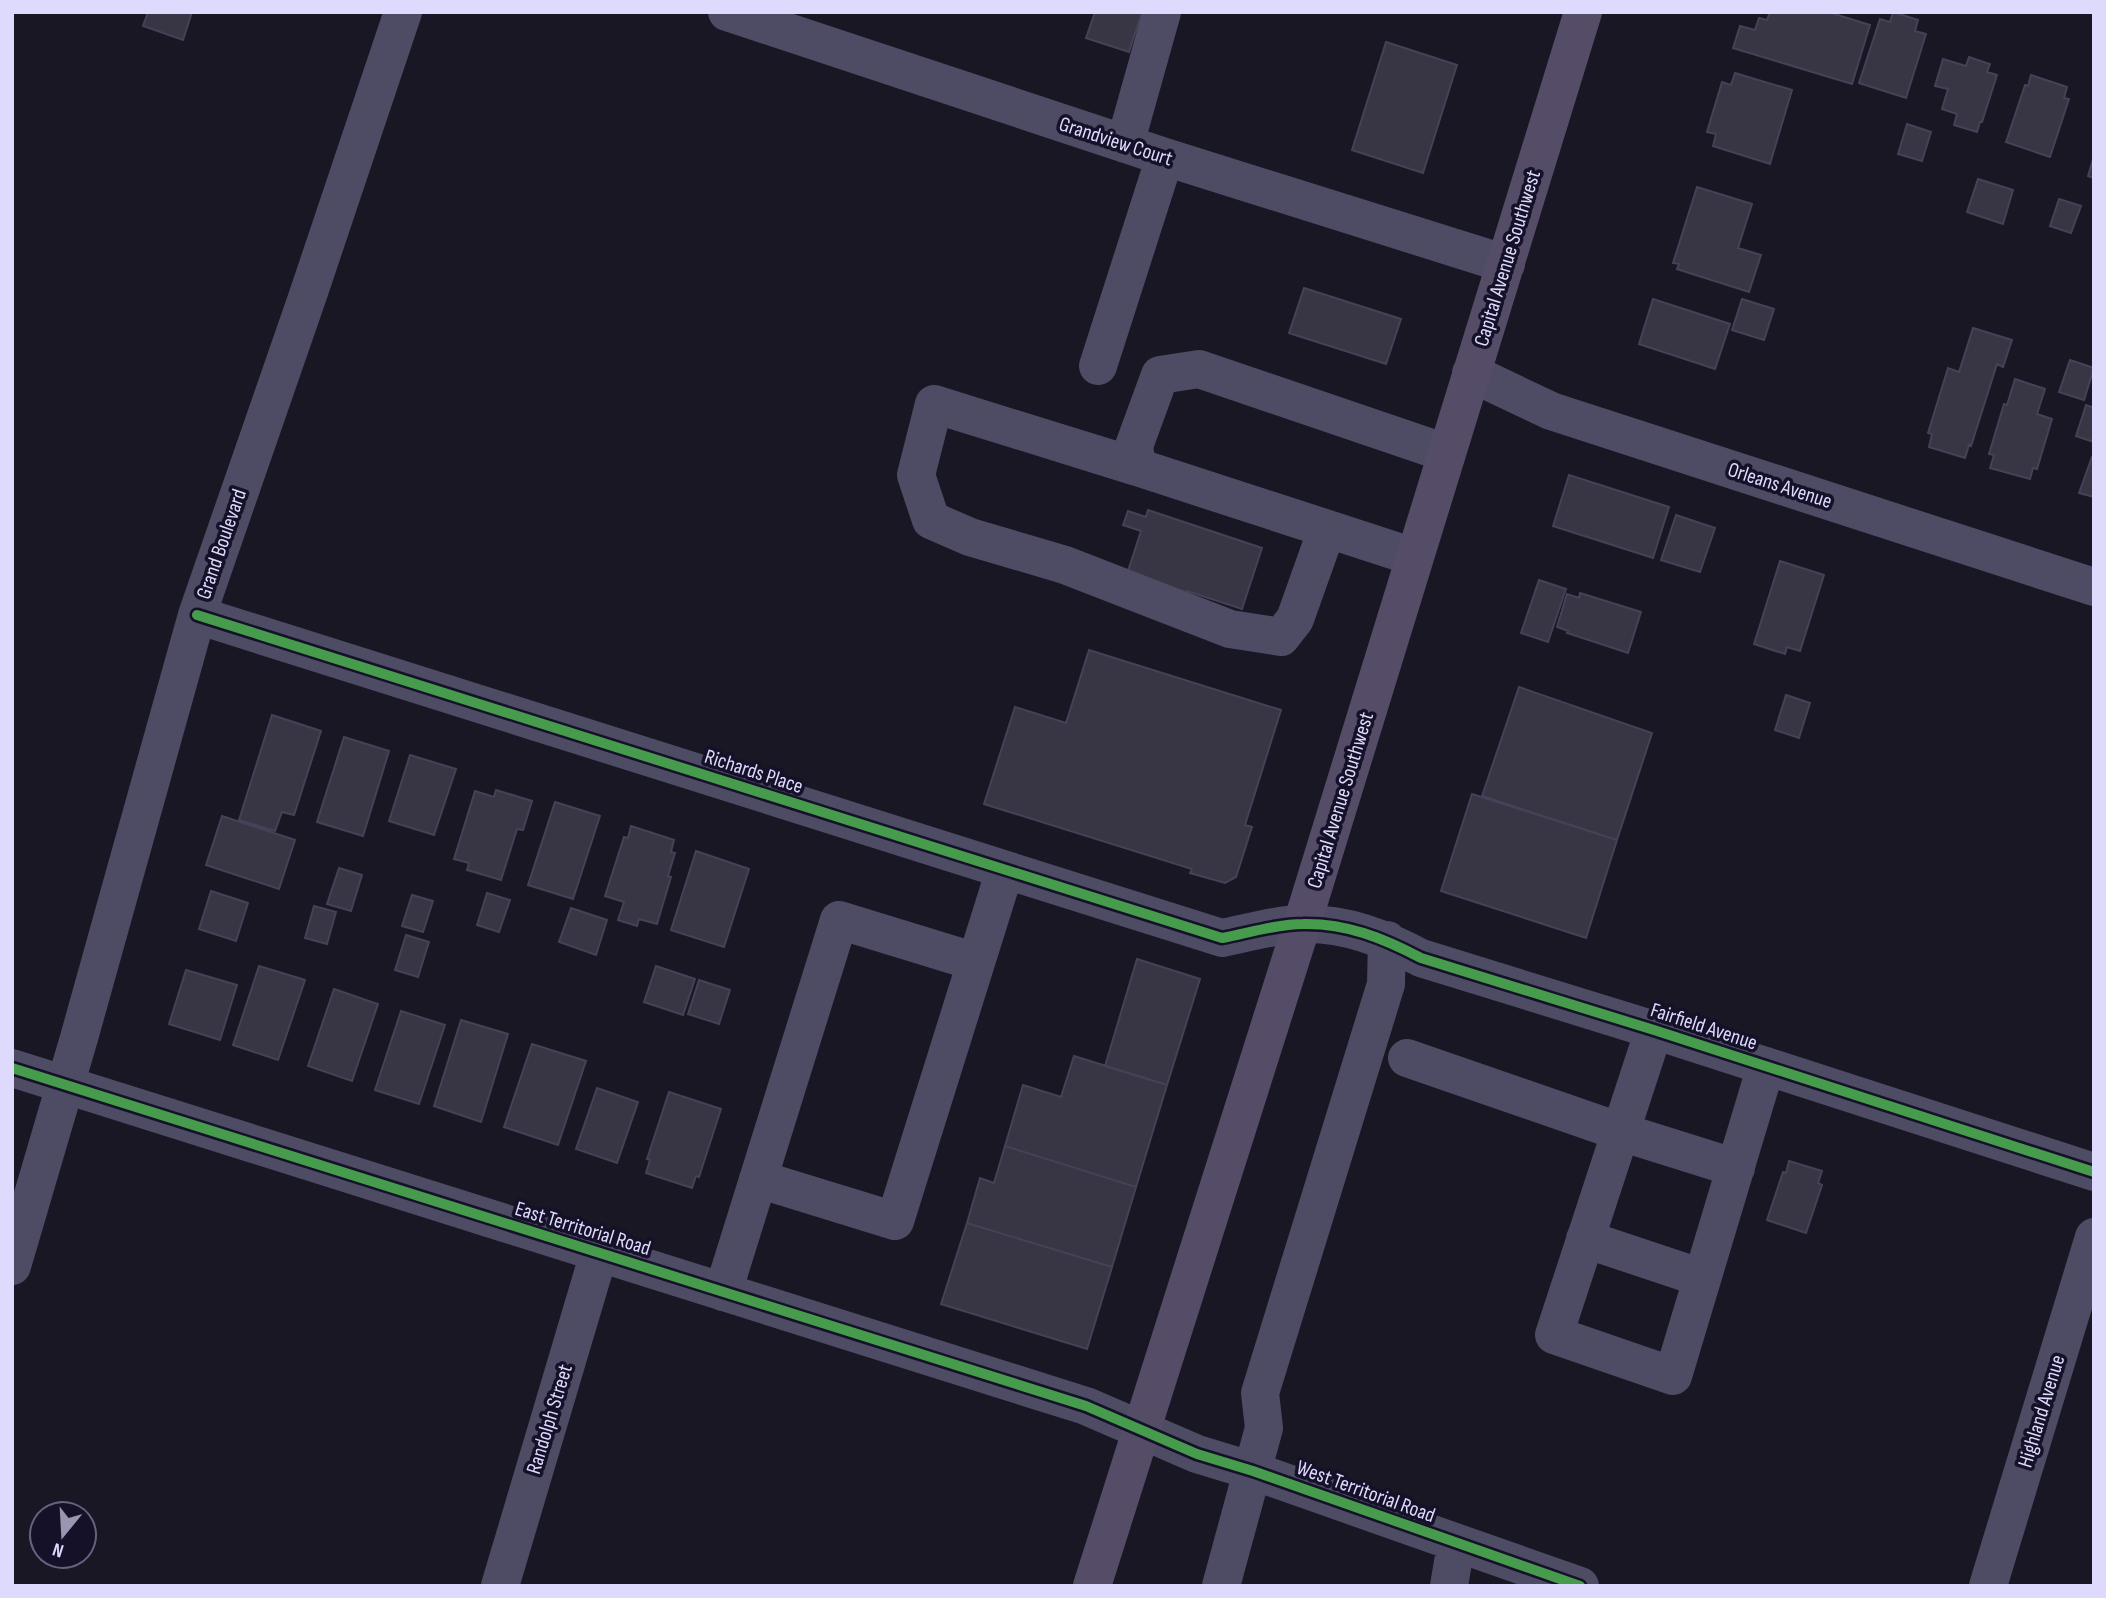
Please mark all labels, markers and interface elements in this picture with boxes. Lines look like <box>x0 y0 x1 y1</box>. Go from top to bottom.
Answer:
street label: Grandview Court <box>1056 111 1176 172</box>
street label: Capital Avenue Southwest <box>1469 167 1546 349</box>
street label: Orleans Avenue <box>1725 457 1835 514</box>
street label: Grand Boulevard <box>191 486 252 602</box>
street label: Capital Avenue Southwest <box>1302 709 1379 891</box>
street label: Richards Place <box>701 744 806 799</box>
street label: Fairfield Avenue <box>1647 997 1760 1055</box>
street label: East Territorial Road <box>512 1196 654 1261</box>
street label: Highland Avenue <box>2013 1352 2070 1470</box>
street label: Randolph Street <box>521 1361 578 1477</box>
street label: West Territorial Road <box>1293 1455 1439 1528</box>
north arrow <box>28 1500 98 1570</box>
text: N <box>50 1537 67 1562</box>

